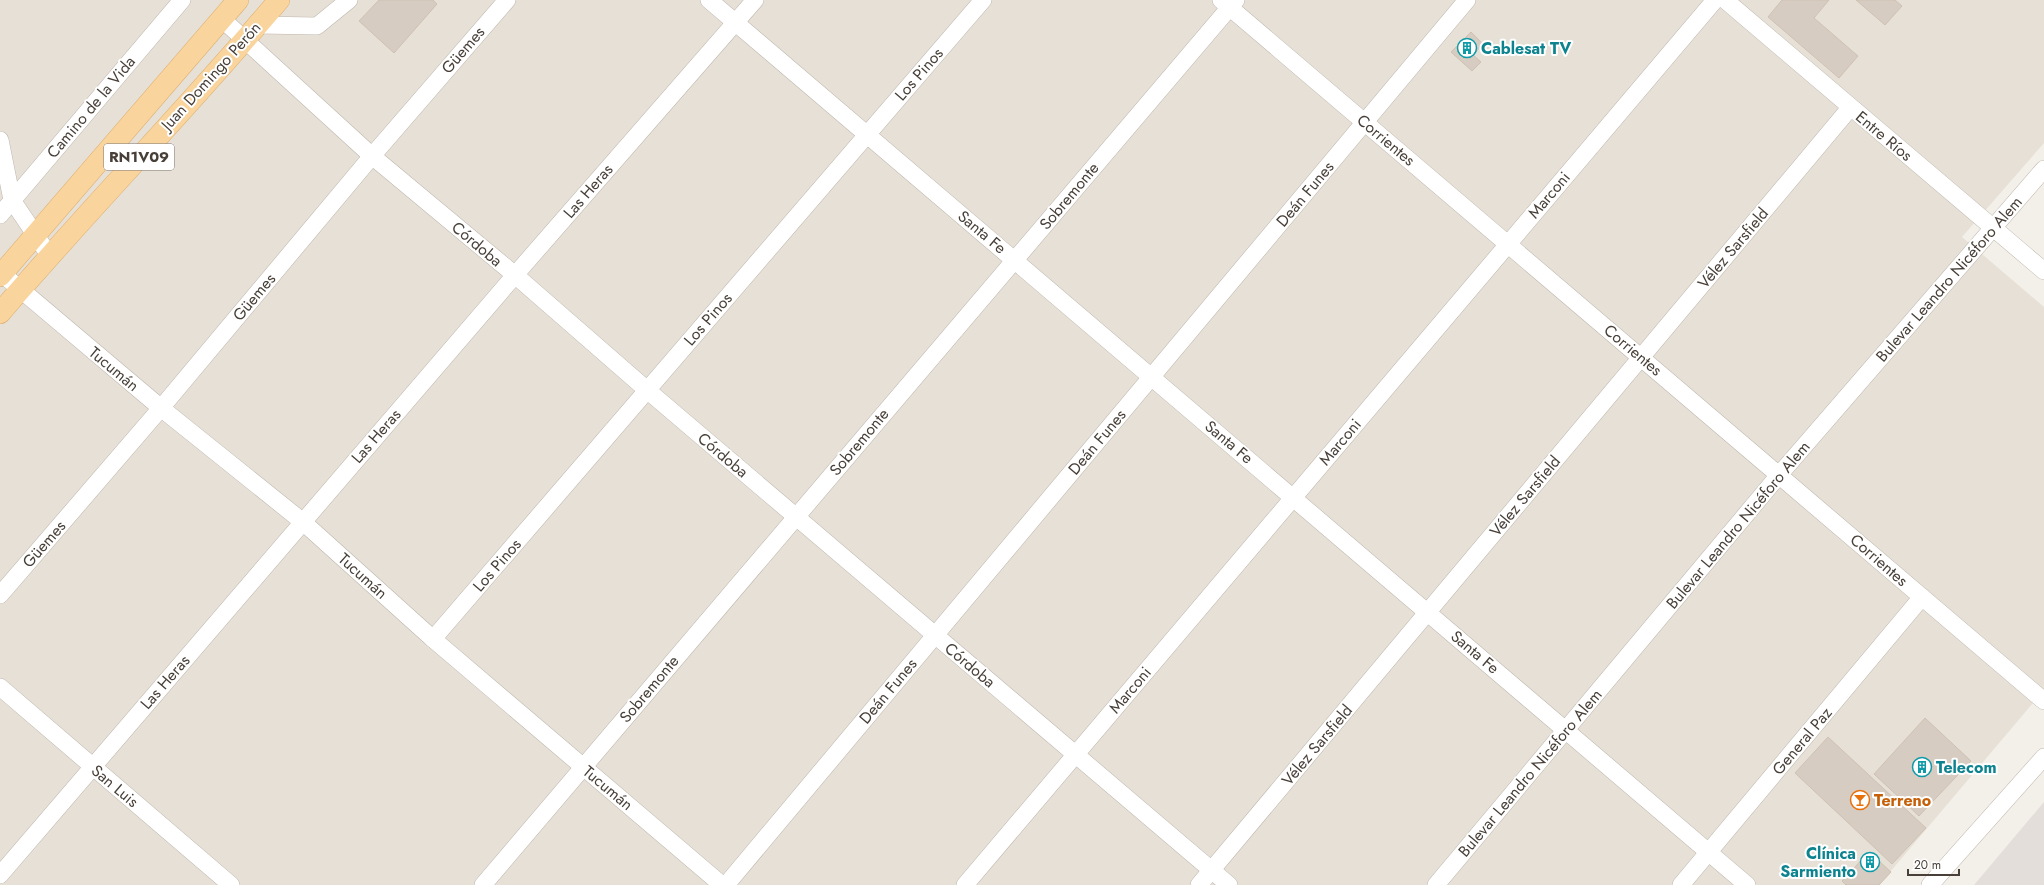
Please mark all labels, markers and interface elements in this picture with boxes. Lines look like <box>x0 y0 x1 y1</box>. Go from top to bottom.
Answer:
street label: Juan Domingo Perón <box>154 17 266 137</box>
street label: Güemes <box>436 21 490 79</box>
building icon: Cablesat TV <box>1456 37 1478 59</box>
place label: Cablesat TV <box>1481 37 1571 60</box>
street label: Los Pinos <box>889 42 949 106</box>
street label: Camino de la Vida <box>41 51 141 163</box>
street label: Entre Ríos <box>1851 105 1917 167</box>
street label: Corrientes <box>1352 109 1420 171</box>
road number: RN1V09 <box>104 144 174 170</box>
street label: Deán Funes <box>1271 156 1339 232</box>
street label: Sobremonte <box>1034 157 1104 235</box>
street label: Las Heras <box>558 159 618 223</box>
street label: Marconi <box>1523 167 1575 223</box>
street label: Bulevar Leandro Nicéforo Alem <box>1870 191 2028 367</box>
street label: Vélez Sarsfield <box>1692 202 1774 294</box>
street label: Santa Fe <box>953 205 1011 259</box>
street label: Córdoba <box>447 216 507 272</box>
street label: Güemes <box>227 268 281 326</box>
street label: Los Pinos <box>678 287 738 351</box>
street label: Corrientes <box>1599 319 1667 381</box>
street label: Tucumán <box>84 341 144 397</box>
street label: Sobremonte <box>824 403 894 481</box>
street label: Las Heras <box>346 404 406 468</box>
street label: Deán Funes <box>1063 404 1131 480</box>
street label: Marconi <box>1314 414 1366 470</box>
street label: Santa Fe <box>1200 415 1258 469</box>
street label: Córdoba <box>693 427 753 483</box>
street label: Bulevar Leandro Nicéforo Alem <box>1661 436 1815 614</box>
street label: Vélez Sarsfield <box>1484 450 1566 542</box>
street label: Güemes <box>17 515 71 573</box>
street label: Corrientes <box>1845 528 1913 592</box>
street label: Los Pinos <box>467 533 527 597</box>
street label: Tucumán <box>333 548 393 604</box>
street label: Santa Fe <box>1446 625 1504 679</box>
street label: Córdoba <box>940 637 1000 693</box>
street label: Las Heras <box>135 650 195 714</box>
street label: Sobremonte <box>614 650 684 728</box>
street label: Deán Funes <box>854 653 922 729</box>
street label: Marconi <box>1104 662 1156 718</box>
street label: Bulevar Leandro Nicéforo Alem <box>1453 684 1607 862</box>
street label: Vélez Sarsfield <box>1276 699 1358 791</box>
street label: General Paz <box>1767 702 1838 780</box>
building icon: Telecom <box>1911 756 1933 778</box>
place label: Telecom <box>1936 756 1997 779</box>
street label: San Luis <box>86 759 144 813</box>
street label: Tucumán <box>578 760 638 816</box>
bar icon: Terreno <box>1849 789 1871 811</box>
place label: Terreno <box>1874 789 1931 812</box>
place label: Clínica Sarmiento <box>1780 842 1856 883</box>
building icon: Clínica Sarmiento <box>1859 851 1881 873</box>
scale bar <box>1908 851 1959 877</box>
text: 20 m <box>1914 856 1941 874</box>

